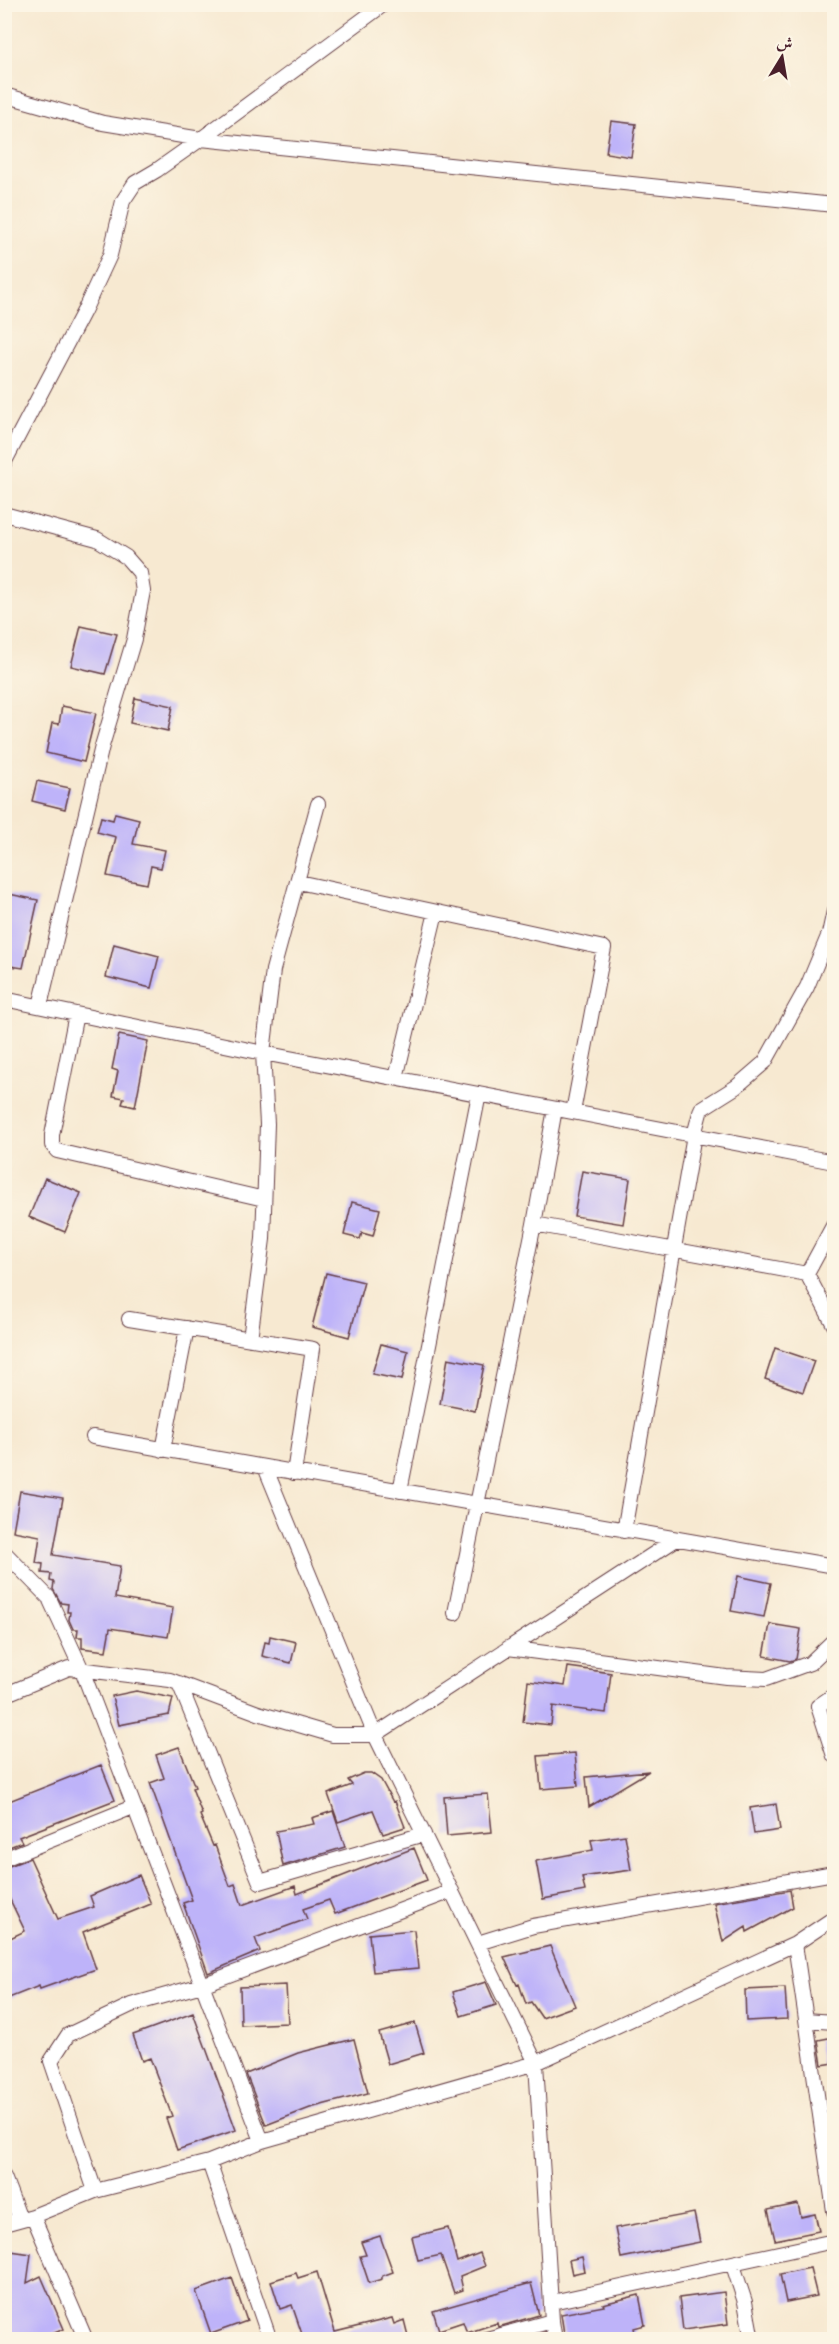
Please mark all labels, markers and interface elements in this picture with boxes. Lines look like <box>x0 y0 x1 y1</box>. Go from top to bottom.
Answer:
north arrow <box>752 27 812 87</box>
text: ش <box>775 31 795 54</box>

